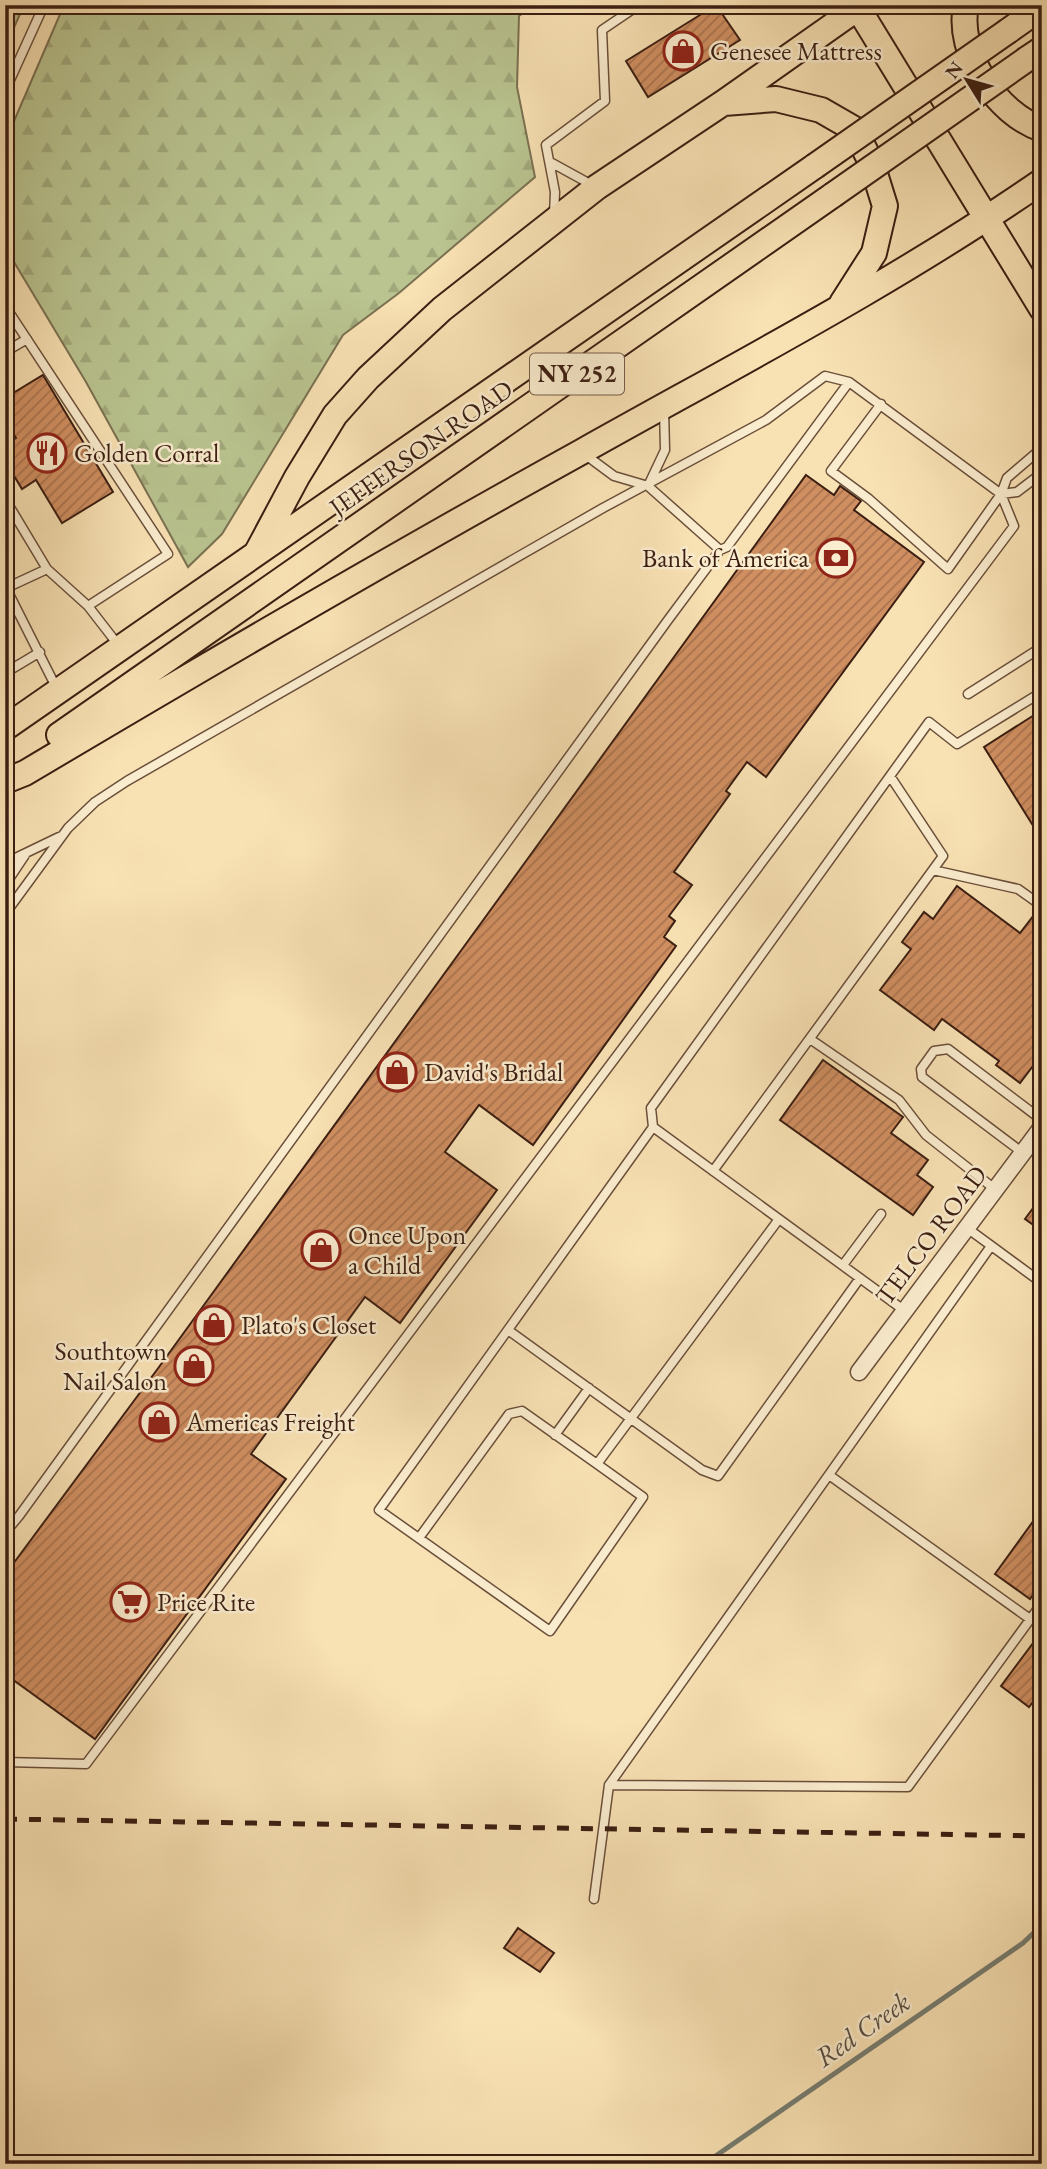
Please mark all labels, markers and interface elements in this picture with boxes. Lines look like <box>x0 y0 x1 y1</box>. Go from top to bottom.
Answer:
shop icon: Genesee Mattress <box>662 30 704 72</box>
place label: Genesee Mattress <box>710 34 882 68</box>
north arrow <box>932 46 1002 116</box>
text: N <box>939 56 969 84</box>
road number: NY 252 <box>530 354 624 394</box>
street label: JEFFERSON ROAD <box>321 372 519 525</box>
restaurant icon: Golden Corral <box>26 432 68 474</box>
place label: Golden Corral <box>74 436 219 470</box>
bank icon: Bank of America <box>815 537 857 579</box>
place label: Bank of America <box>642 541 810 575</box>
shop icon: David's Bridal <box>376 1051 418 1093</box>
place label: David's Bridal <box>424 1055 563 1089</box>
street label: TELCO ROAD <box>867 1158 995 1312</box>
place label: Once Upon a Child <box>348 1218 467 1282</box>
shop icon: Once Upon a Child <box>300 1229 342 1271</box>
shop icon: Plato's Closet <box>193 1304 235 1346</box>
place label: Plato's Closet <box>241 1308 376 1342</box>
place label: Southtown Nail Salon <box>55 1334 167 1398</box>
shop icon: Southtown Nail Salon <box>173 1345 215 1387</box>
shop icon: Americas Freight <box>138 1401 180 1443</box>
place label: Americas Freight <box>185 1405 355 1439</box>
supermarket icon: Price Rite <box>109 1581 151 1623</box>
place label: Price Rite <box>157 1585 255 1619</box>
water label: Red Creek <box>807 1983 917 2075</box>

